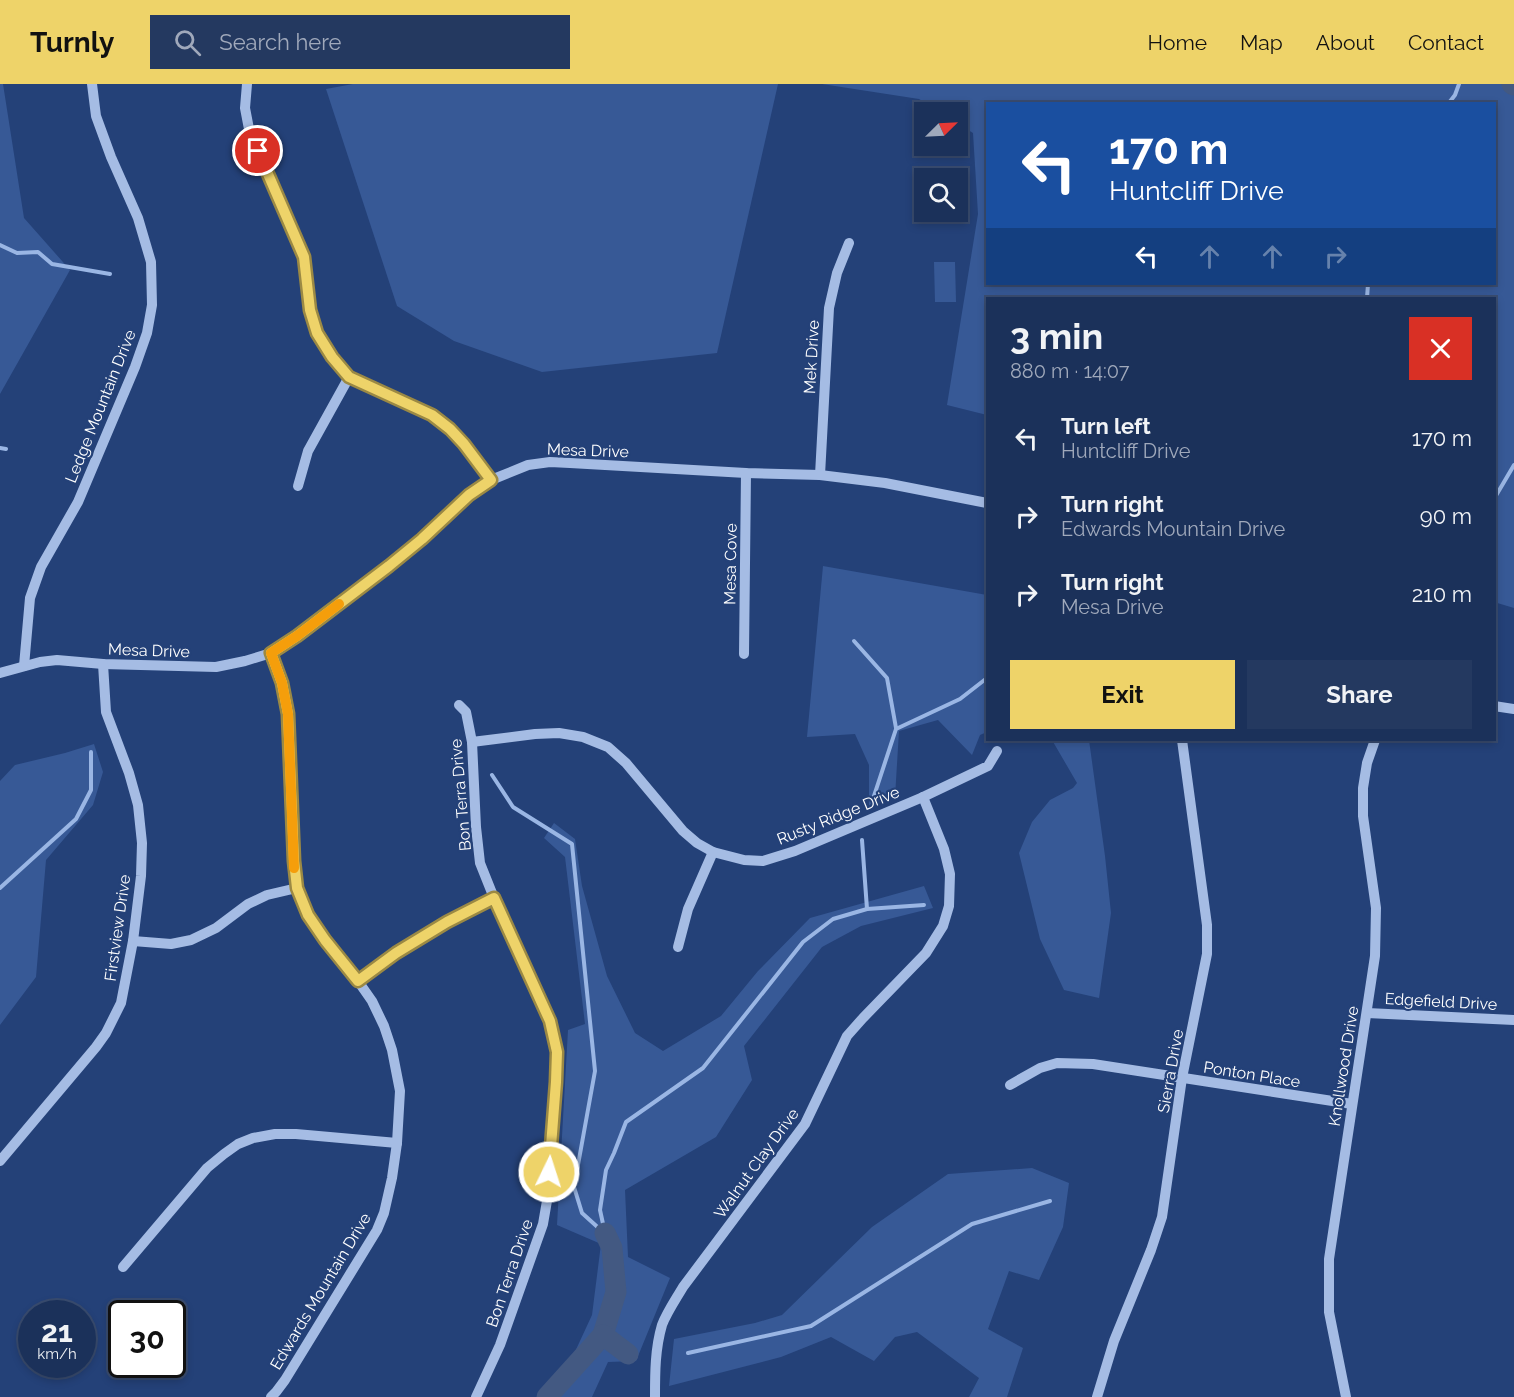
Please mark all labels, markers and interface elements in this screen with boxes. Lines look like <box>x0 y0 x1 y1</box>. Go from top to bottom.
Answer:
search box <box>150 15 570 69</box>
text: Turnly <box>30 26 114 59</box>
icon: search <box>171 26 204 59</box>
text: Search here <box>219 29 341 55</box>
text: Home <box>1148 30 1207 55</box>
text: Map <box>1240 30 1283 55</box>
text: About <box>1316 30 1375 55</box>
text: Contact <box>1408 30 1484 55</box>
north arrow <box>914 102 968 156</box>
map controls <box>914 102 968 222</box>
pin <box>232 125 283 176</box>
text: 170 m <box>1109 125 1228 174</box>
icon: left <box>1010 126 1088 204</box>
icon: arrive <box>241 134 274 167</box>
button: search <box>914 168 968 222</box>
text: Huntcliff Drive <box>1109 175 1284 206</box>
icon: left <box>1130 240 1163 273</box>
icon: ahead <box>1193 240 1226 273</box>
icon: ahead <box>1256 240 1289 273</box>
icon: right <box>1319 240 1352 273</box>
text: 3 min <box>1010 315 1103 357</box>
button: close <box>1409 317 1472 380</box>
street label: Mek Drive <box>800 320 823 394</box>
street label: Ledge Mountain Drive <box>61 327 140 485</box>
text: 880 m · 14:07 <box>1010 359 1129 383</box>
text: Turn left <box>1061 413 1151 439</box>
icon: left <box>1010 422 1043 455</box>
text: 170 m <box>1412 425 1472 451</box>
text: Huntcliff Drive <box>1061 439 1191 463</box>
street label: Mesa Drive <box>547 440 629 461</box>
text: Turn right <box>1061 491 1164 517</box>
icon: right <box>1010 500 1043 533</box>
text: 90 m <box>1420 503 1472 529</box>
text: Edwards Mountain Drive <box>1061 517 1285 541</box>
street label: Mesa Cove <box>720 523 741 605</box>
text: Turn right <box>1061 569 1164 595</box>
icon: right <box>1010 578 1043 611</box>
text: 210 m <box>1412 581 1472 607</box>
text: Mesa Drive <box>1061 595 1164 619</box>
street label: Mesa Drive <box>108 640 190 661</box>
button: Exit <box>1010 660 1235 729</box>
button: Share <box>1247 660 1472 729</box>
street label: Bon Terra Drive <box>446 738 475 852</box>
street label: Rusty Ridge Drive <box>774 782 902 849</box>
street label: Firstview Drive <box>101 873 134 983</box>
street label: Edgefield Drive <box>1384 989 1498 1014</box>
street label: Knollwood Drive <box>1325 1005 1362 1128</box>
street label: Sierra Drive <box>1154 1028 1187 1114</box>
street label: Ponton Place <box>1202 1057 1302 1092</box>
street label: Walnut Clay Drive <box>710 1105 803 1222</box>
position arrow <box>517 1140 581 1204</box>
street label: Edwards Mountain Drive <box>266 1209 375 1373</box>
street label: Bon Terra Drive <box>482 1217 537 1330</box>
speed limit sign: 30 <box>108 1300 186 1378</box>
text: 21 <box>41 1314 73 1349</box>
text: km/h <box>37 1345 77 1363</box>

